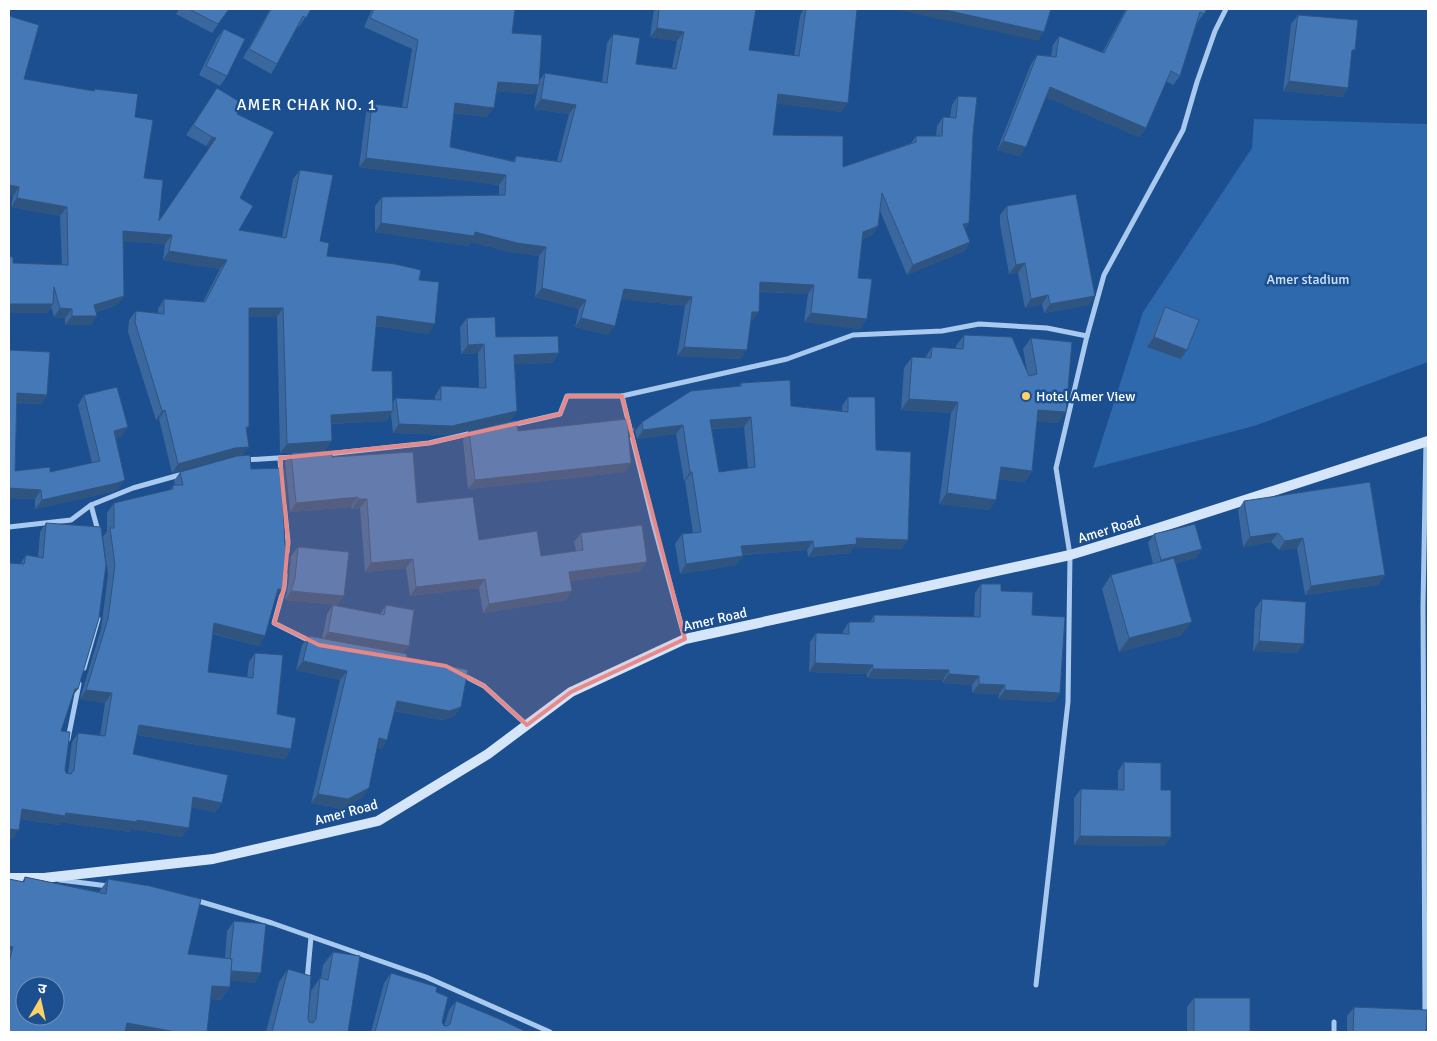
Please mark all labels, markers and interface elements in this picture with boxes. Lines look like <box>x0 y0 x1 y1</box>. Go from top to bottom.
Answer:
district label: AMER CHAK NO. 1 <box>237 95 377 115</box>
park label: Amer stadium <box>1266 271 1350 288</box>
place label: Hotel Amer View <box>1036 388 1135 405</box>
marker: Hotel Amer View <box>1020 390 1032 402</box>
street label: Amer Road <box>1076 512 1143 547</box>
street label: Amer Road <box>682 604 749 635</box>
street label: Amer Road <box>313 796 380 829</box>
north arrow <box>15 976 65 1026</box>
text: उ <box>37 980 48 998</box>

